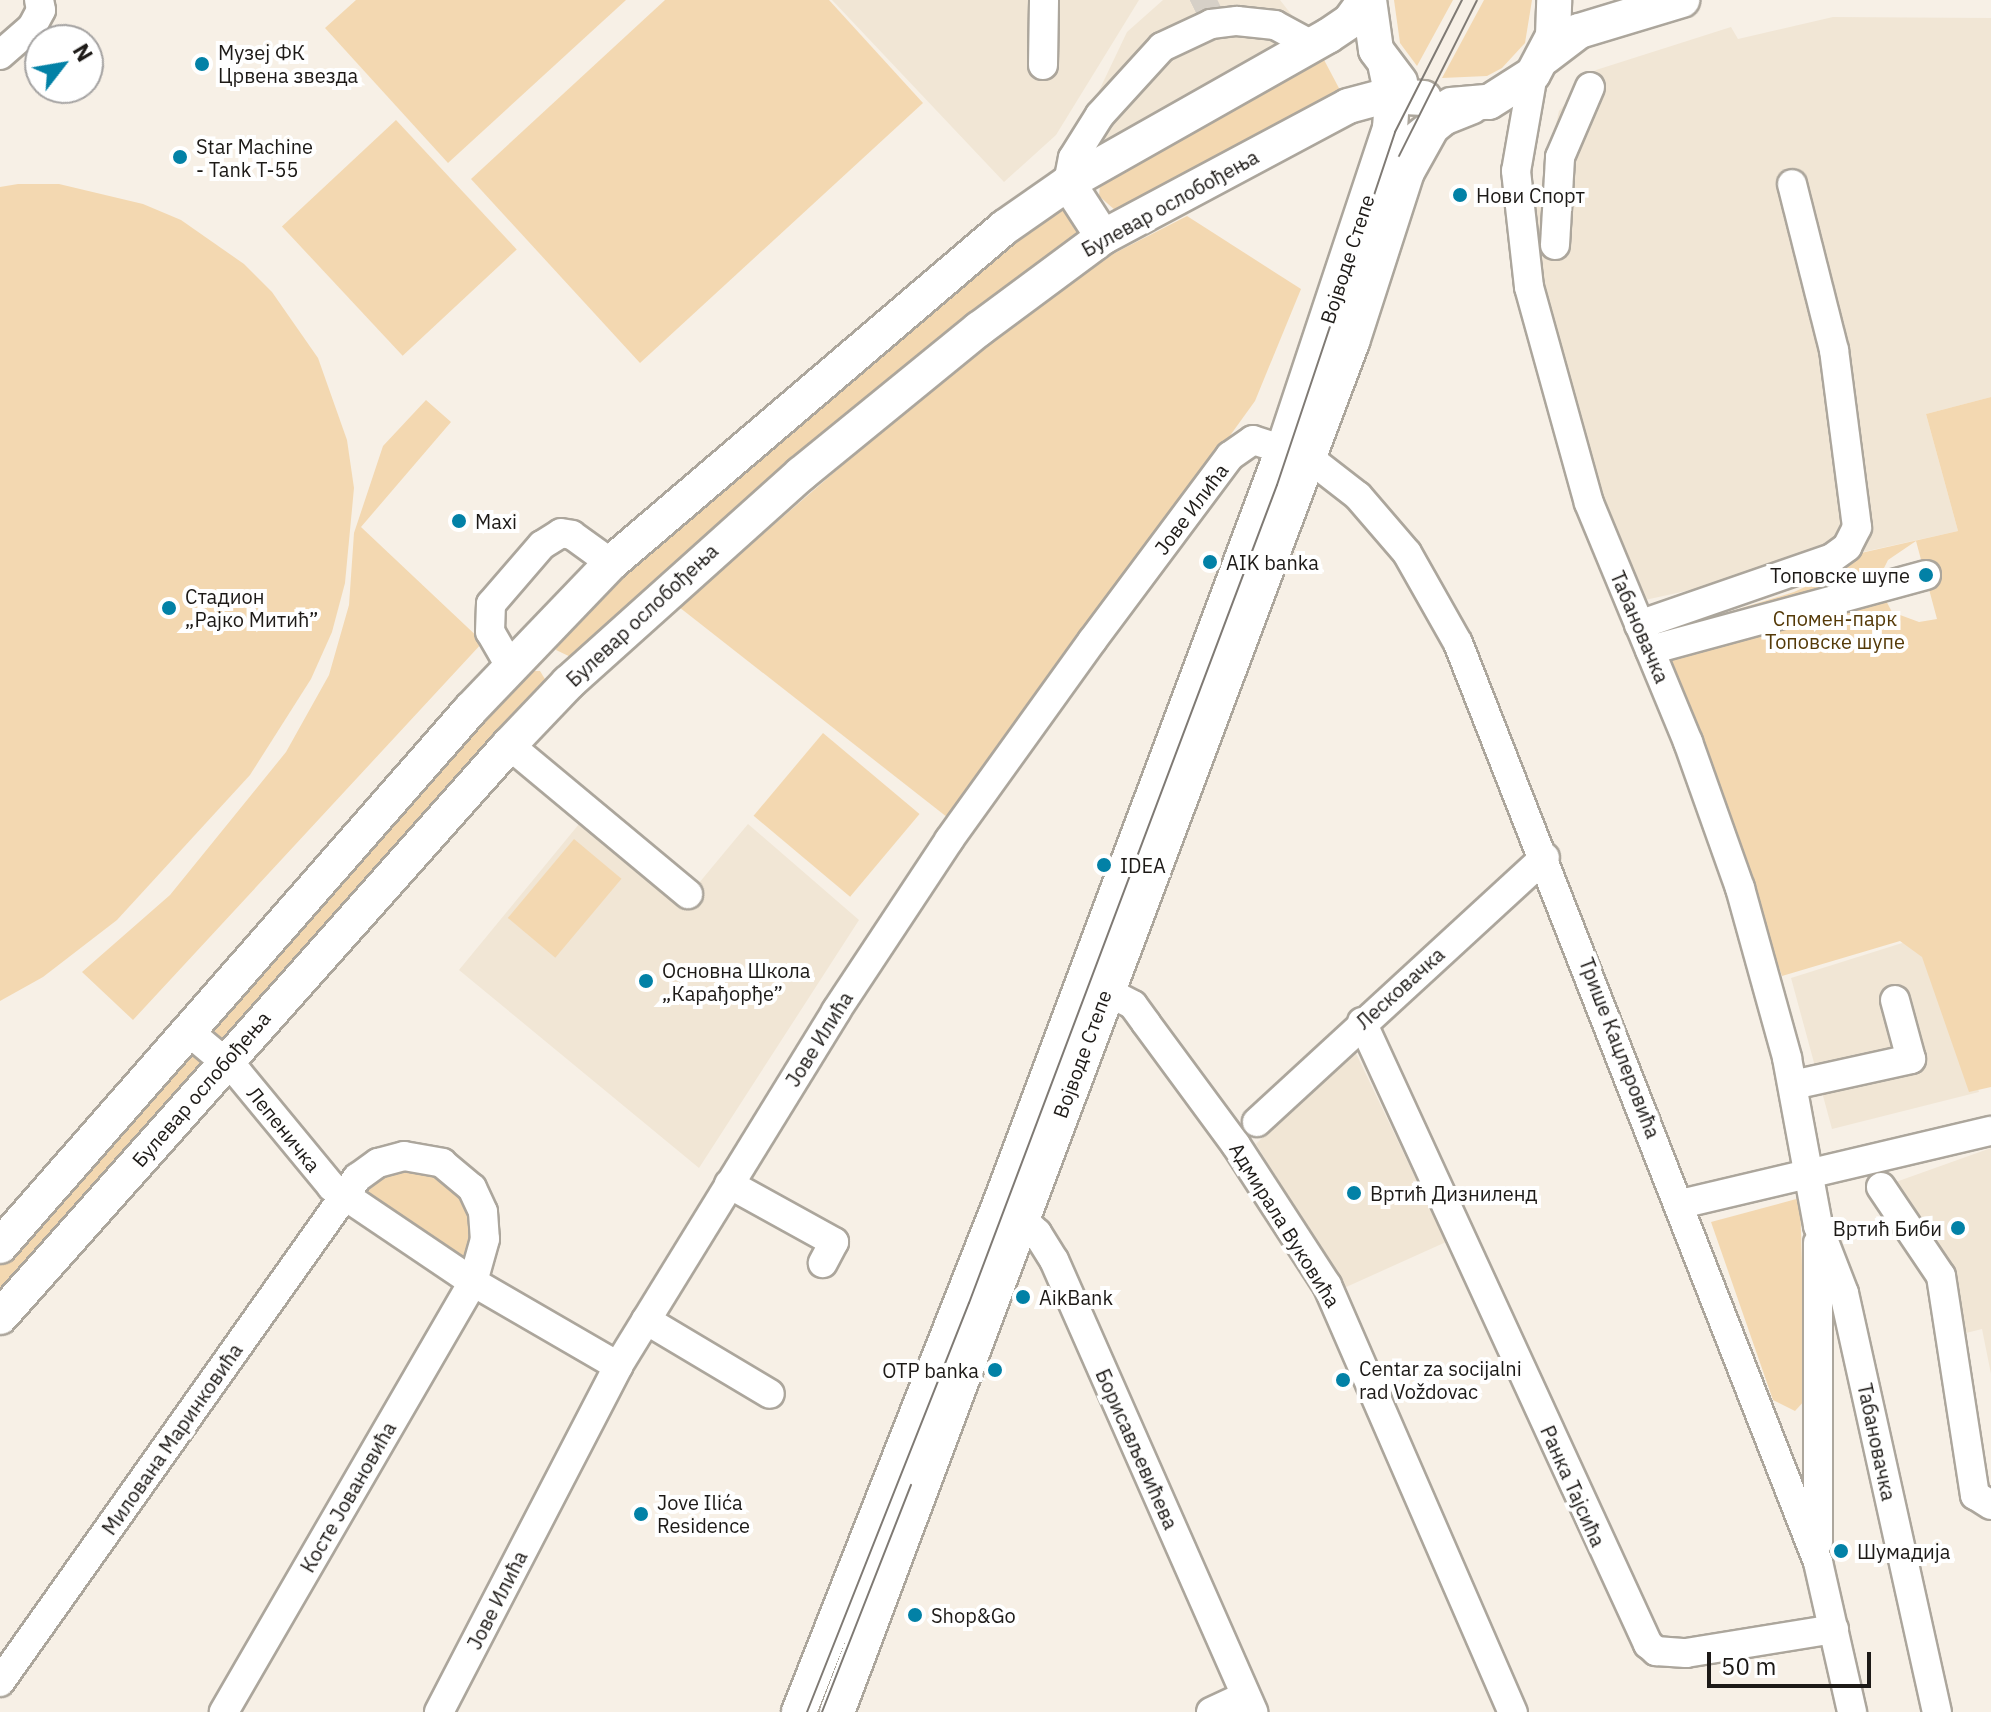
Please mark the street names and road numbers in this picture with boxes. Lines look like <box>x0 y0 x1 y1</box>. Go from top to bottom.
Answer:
street label: Булевар ослобођења <box>1077 144 1263 262</box>
street label: Војводе Степе <box>1315 191 1379 327</box>
street label: Јове Илића <box>1149 459 1233 559</box>
street label: Булевар ослобођења <box>561 539 723 691</box>
street label: Табановачка <box>1606 567 1674 687</box>
street label: Лесковачка <box>1351 942 1449 1034</box>
street label: Трише Кацлеровића <box>1574 954 1666 1142</box>
street label: Јове Илића <box>780 987 858 1091</box>
street label: Војводе Степе <box>1048 987 1116 1121</box>
street label: Булевар ослобођења <box>127 1006 275 1172</box>
street label: Лепеничка <box>242 1081 326 1177</box>
street label: Адмирала Вуковића <box>1225 1138 1345 1312</box>
street label: Милована Маринковића <box>97 1339 247 1539</box>
street label: Борисављевићева <box>1091 1365 1183 1533</box>
street label: Табановачка <box>1853 1381 1901 1503</box>
street label: Косте Јовановића <box>295 1417 401 1577</box>
street label: Ранка Тајсића <box>1536 1422 1610 1550</box>
street label: Јове Илића <box>462 1547 532 1653</box>

